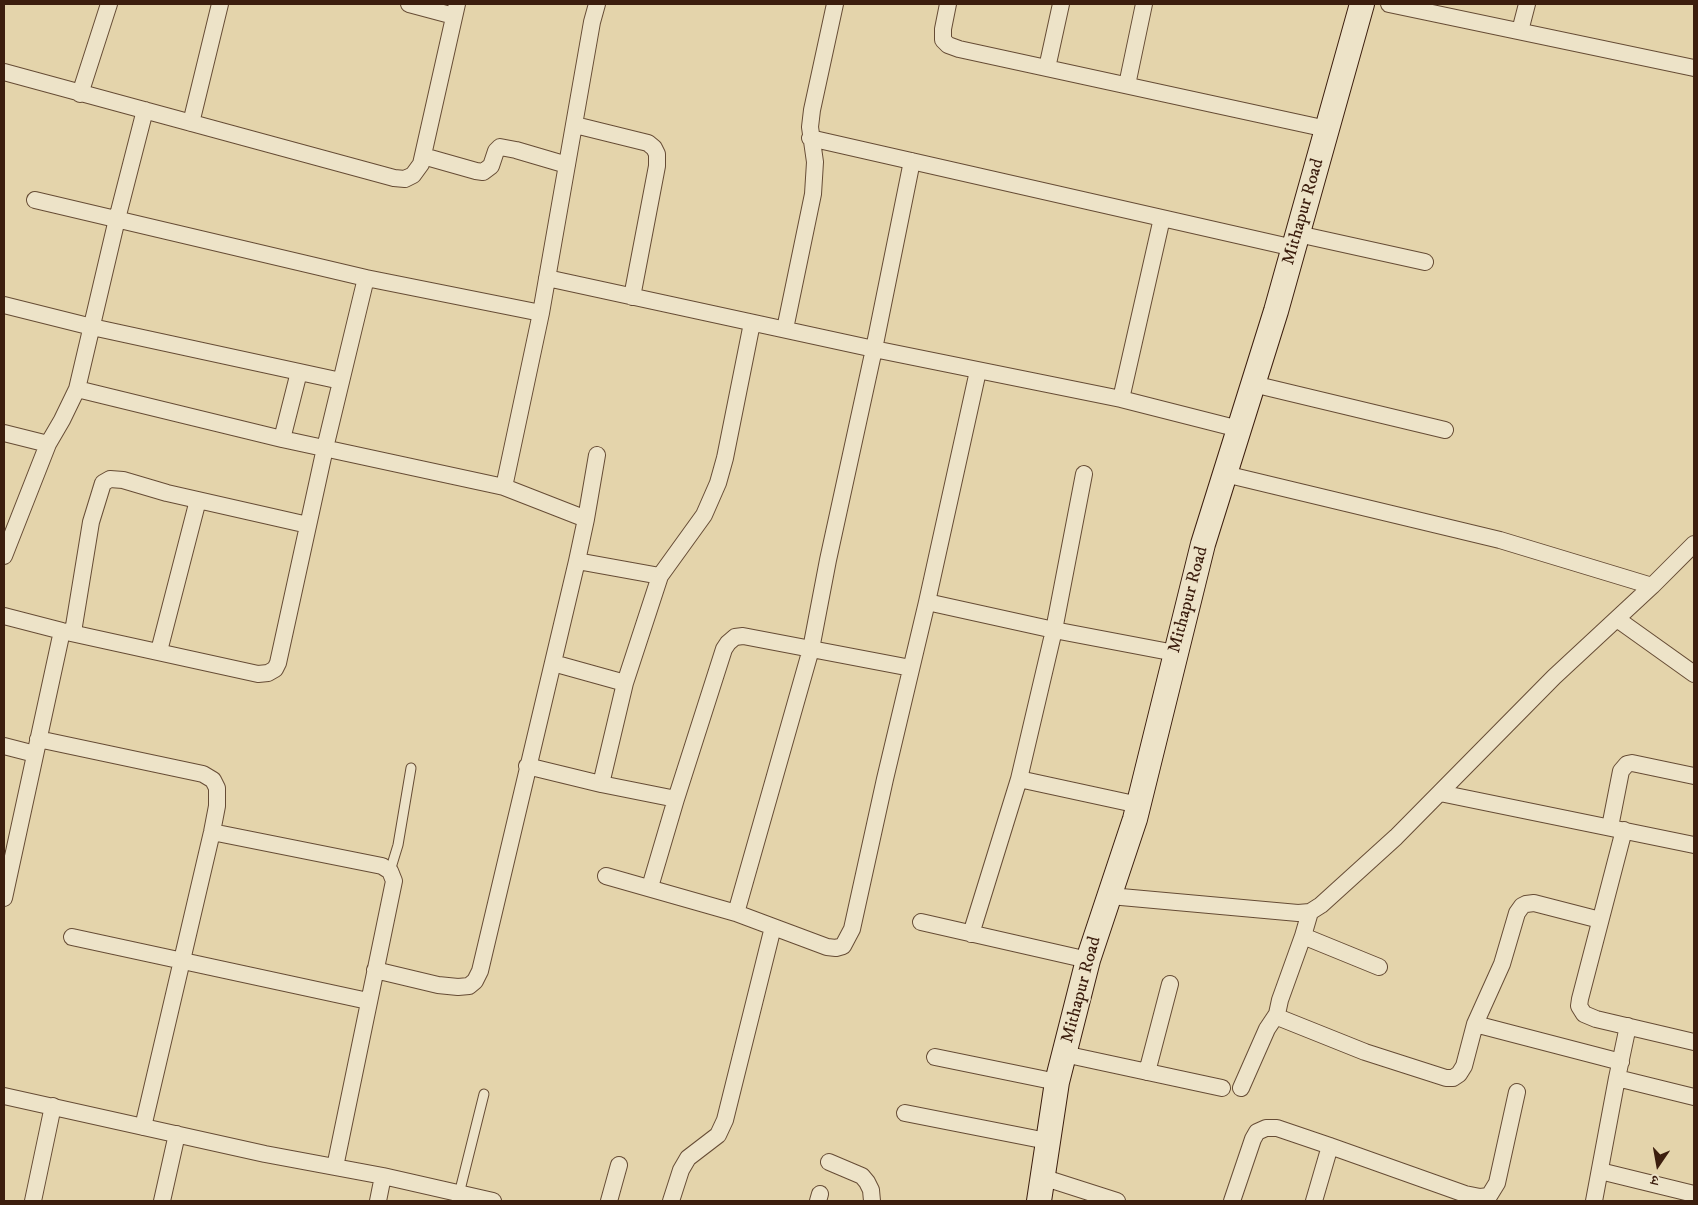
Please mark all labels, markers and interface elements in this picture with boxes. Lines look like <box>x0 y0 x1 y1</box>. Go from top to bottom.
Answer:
street label: Mithapur Road <box>1279 156 1329 268</box>
street label: Mithapur Road <box>1164 544 1214 656</box>
street label: Mithapur Road <box>1057 934 1107 1046</box>
north arrow <box>1633 1140 1683 1190</box>
text: उ <box>1650 1170 1660 1189</box>

